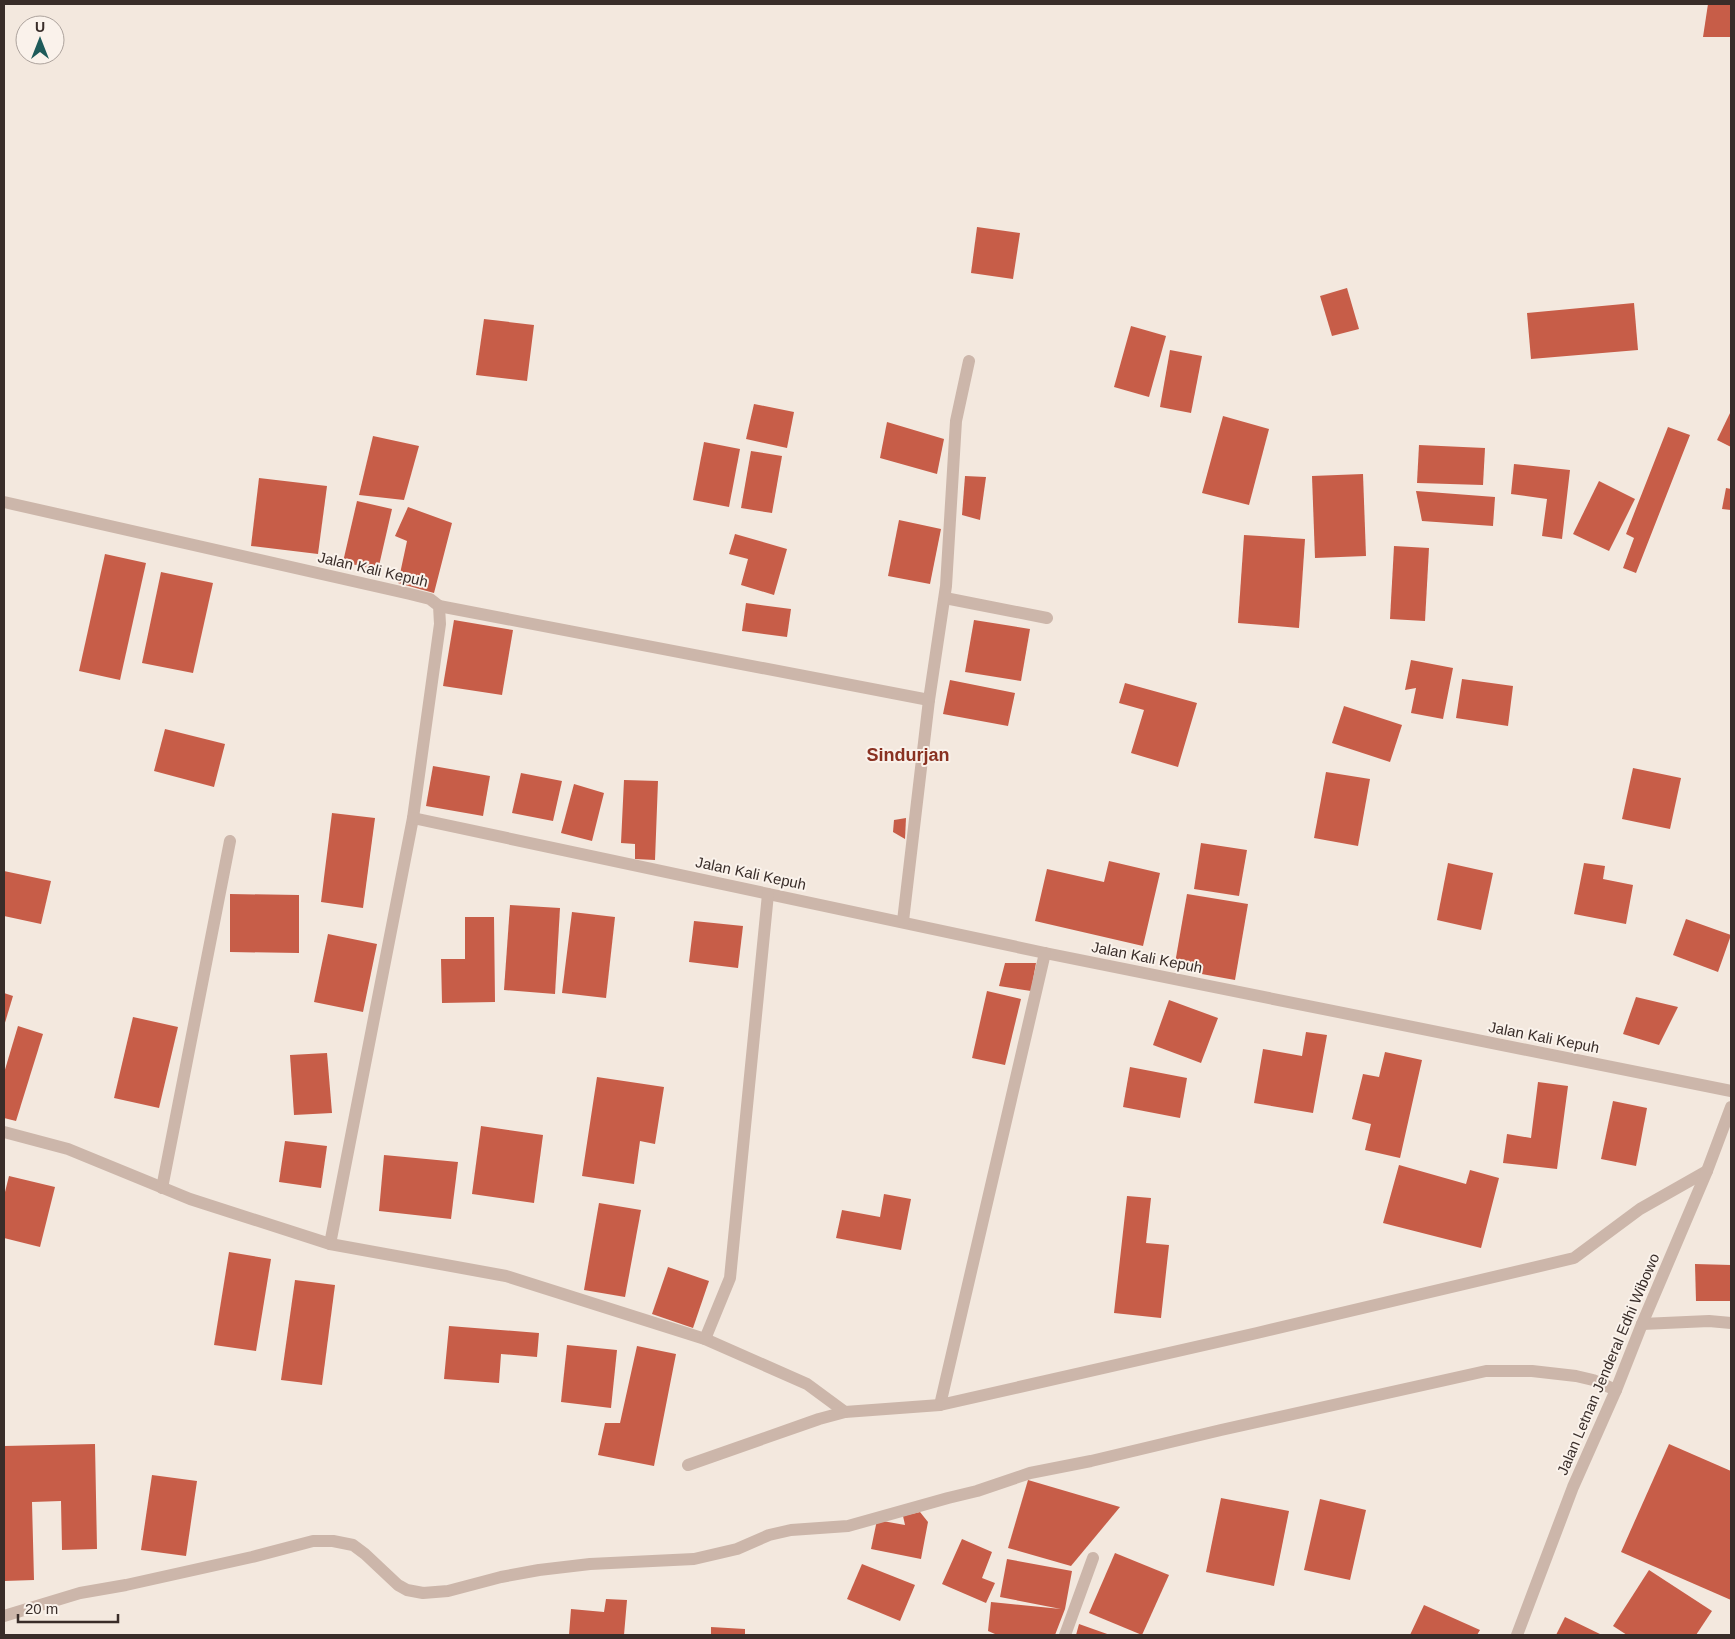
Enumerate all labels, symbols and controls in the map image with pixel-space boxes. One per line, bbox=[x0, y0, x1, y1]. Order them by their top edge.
north arrow bbox=[15, 15, 65, 65]
text: U bbox=[35, 19, 45, 35]
street label: Jalan Kali Kepuh bbox=[316, 548, 430, 590]
district label: Sindurjan bbox=[866, 745, 950, 765]
street label: Jalan Kali Kepuh bbox=[694, 853, 808, 893]
street label: Jalan Kali Kepuh bbox=[1090, 938, 1204, 976]
street label: Jalan Kali Kepuh bbox=[1487, 1018, 1601, 1056]
street label: Jalan Letnan Jenderal Edhi Wibowo bbox=[1553, 1251, 1663, 1477]
scale bar bbox=[18, 1592, 118, 1624]
text: 20 m bbox=[25, 1600, 58, 1617]

